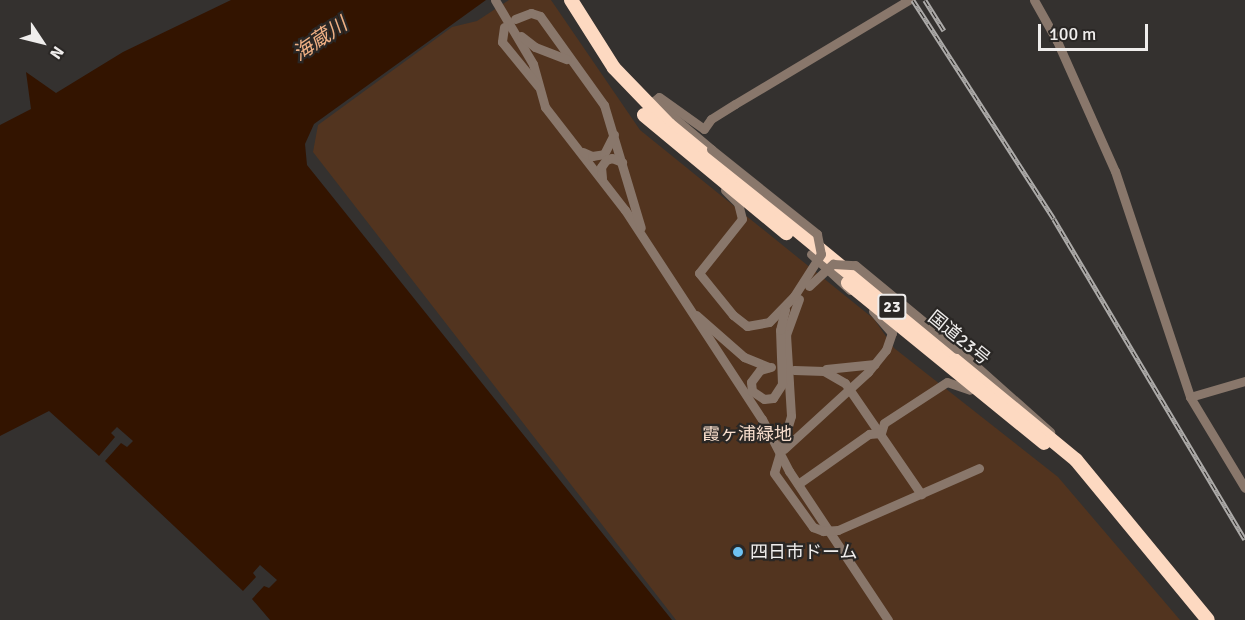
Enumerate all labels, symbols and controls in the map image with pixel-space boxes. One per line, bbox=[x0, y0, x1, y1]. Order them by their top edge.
north arrow bbox=[12, 12, 72, 72]
water label: 海蔵川 bbox=[288, 12, 352, 66]
scale bar bbox=[1041, 12, 1150, 50]
text: 100 m bbox=[1049, 23, 1096, 45]
text: N bbox=[45, 42, 68, 63]
road number: 23 bbox=[877, 294, 907, 320]
street label: 国道23号 bbox=[924, 306, 994, 370]
park label: 霞ヶ浦緑地 bbox=[702, 423, 792, 445]
place label: 四日市ドーム bbox=[750, 541, 858, 563]
marker: 四日市ドーム bbox=[731, 545, 745, 559]

